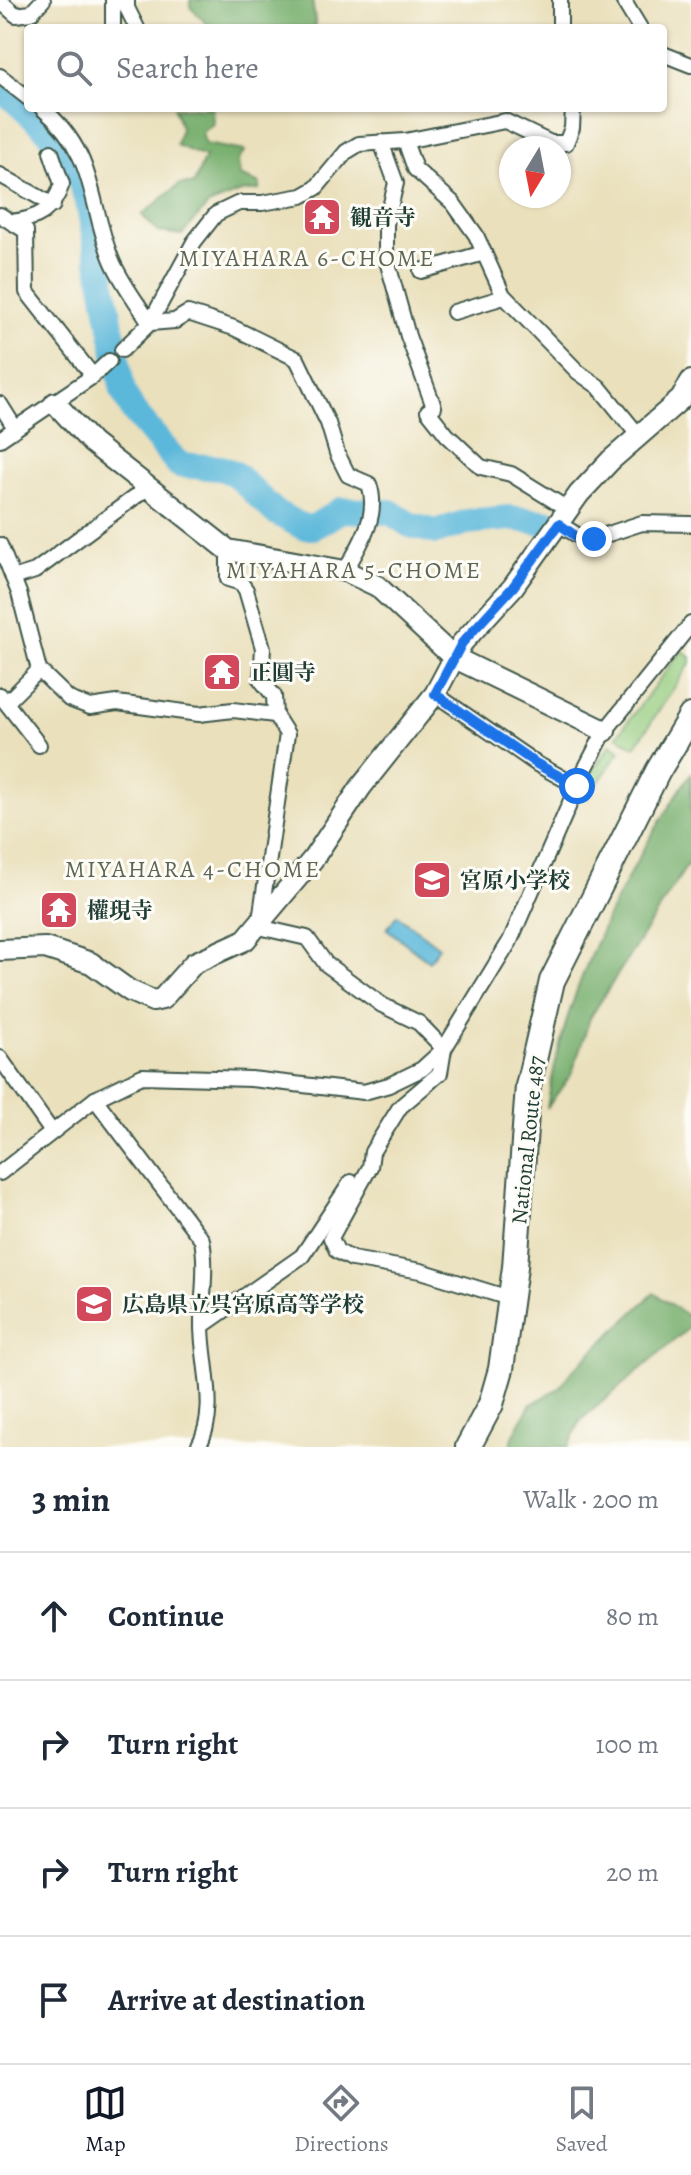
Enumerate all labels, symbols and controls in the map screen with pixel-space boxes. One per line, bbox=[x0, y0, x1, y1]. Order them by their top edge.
search box bbox=[24, 24, 667, 112]
icon: search bbox=[52, 46, 96, 90]
text: Search here bbox=[116, 48, 259, 88]
north arrow bbox=[499, 136, 571, 208]
temple icon: 観音寺 bbox=[301, 196, 343, 238]
place label: 観音寺 bbox=[350, 203, 416, 233]
district label: MIYAHARA 6-CHOME bbox=[179, 242, 435, 274]
route end bbox=[576, 521, 612, 557]
district label: MIYAHARA 5-CHOME bbox=[226, 554, 482, 586]
temple icon: 正圓寺 bbox=[201, 651, 243, 693]
place label: 正圓寺 bbox=[250, 658, 316, 688]
route start bbox=[559, 768, 595, 804]
district label: MIYAHARA 4-CHOME bbox=[65, 853, 321, 885]
school or university icon: 宮原小学校 bbox=[411, 859, 453, 901]
place label: 宮原小学校 bbox=[460, 866, 570, 896]
temple icon: 權現寺 bbox=[38, 889, 80, 931]
place label: 權現寺 bbox=[87, 896, 153, 926]
street label: National Route 487 bbox=[504, 1054, 552, 1226]
school or university icon: 広島県立呉宮原高等学校 bbox=[73, 1283, 115, 1325]
place label: 広島県立呉宮原高等学校 bbox=[122, 1290, 364, 1320]
text: 3 min bbox=[32, 1476, 110, 1523]
text: Walk · 200 m bbox=[523, 1482, 659, 1517]
icon: ahead bbox=[32, 1594, 76, 1638]
text: Continue bbox=[108, 1596, 224, 1636]
text: 80 m bbox=[606, 1599, 659, 1634]
icon: right bbox=[32, 1722, 76, 1766]
text: Turn right bbox=[108, 1724, 238, 1764]
text: 100 m bbox=[596, 1727, 659, 1762]
icon: right bbox=[32, 1850, 76, 1894]
text: Turn right bbox=[108, 1852, 238, 1892]
text: 20 m bbox=[606, 1855, 659, 1890]
icon: arrive bbox=[32, 1978, 76, 2022]
text: Arrive at destination bbox=[108, 1980, 365, 2020]
tab: Map bbox=[83, 2081, 127, 2159]
tab: Directions bbox=[294, 2081, 389, 2159]
tab: Saved bbox=[555, 2081, 608, 2159]

